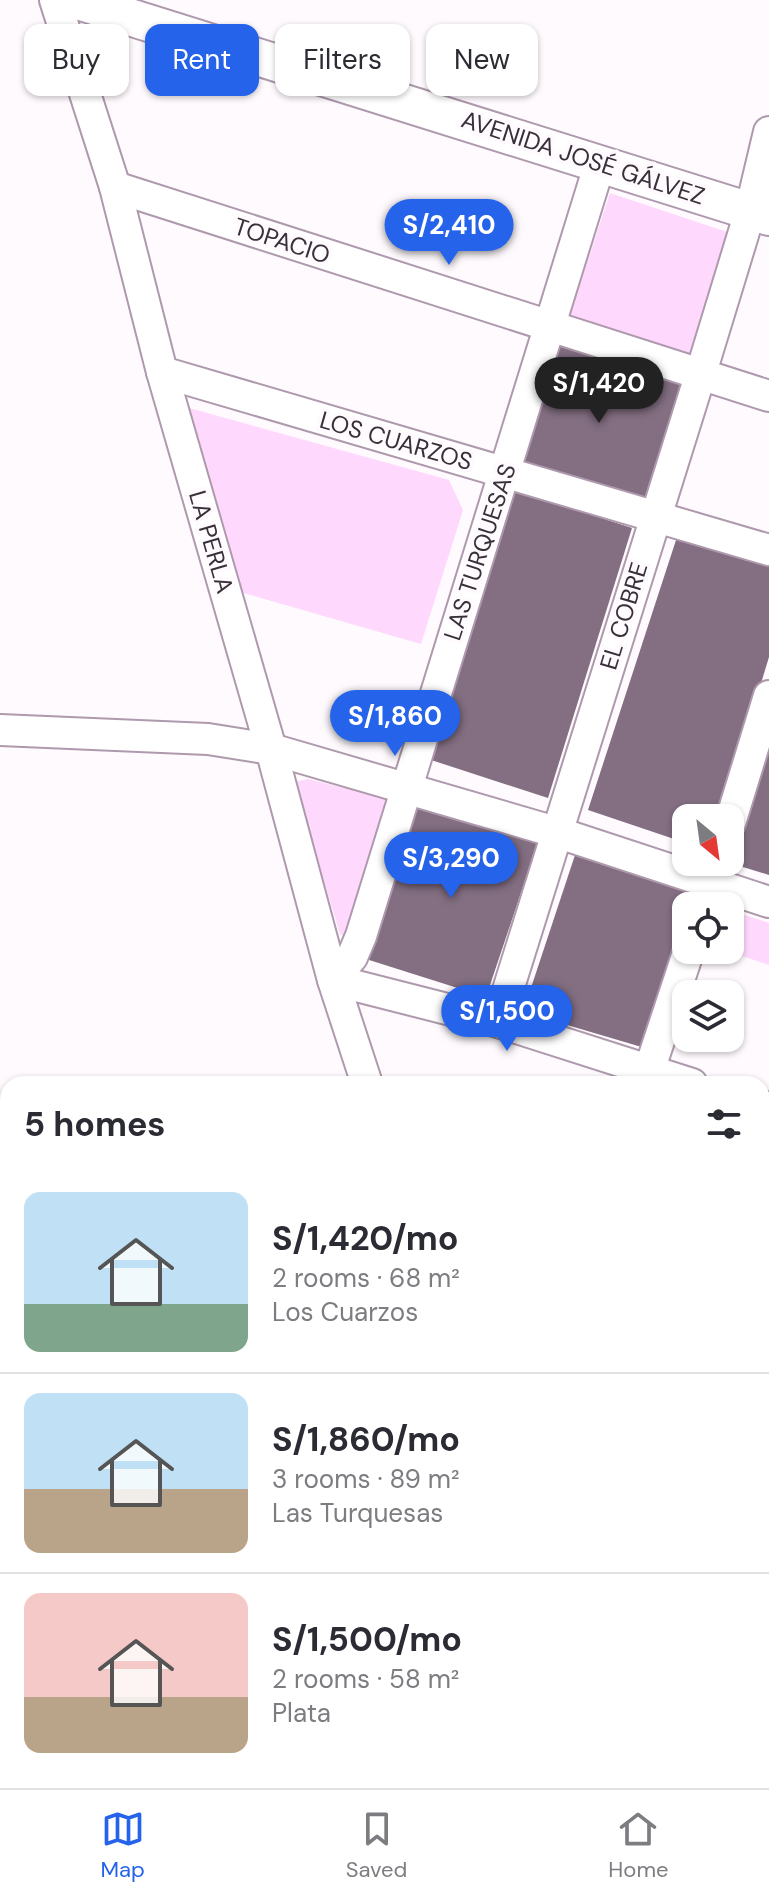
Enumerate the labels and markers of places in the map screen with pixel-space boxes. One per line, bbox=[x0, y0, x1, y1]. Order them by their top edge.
pin: S/2,410 bbox=[375, 199, 523, 267]
pin: S/1,420 bbox=[525, 357, 673, 425]
pin: S/1,860 bbox=[321, 690, 469, 758]
pin: S/3,290 bbox=[377, 832, 525, 900]
pin: S/1,500 bbox=[433, 985, 581, 1053]

